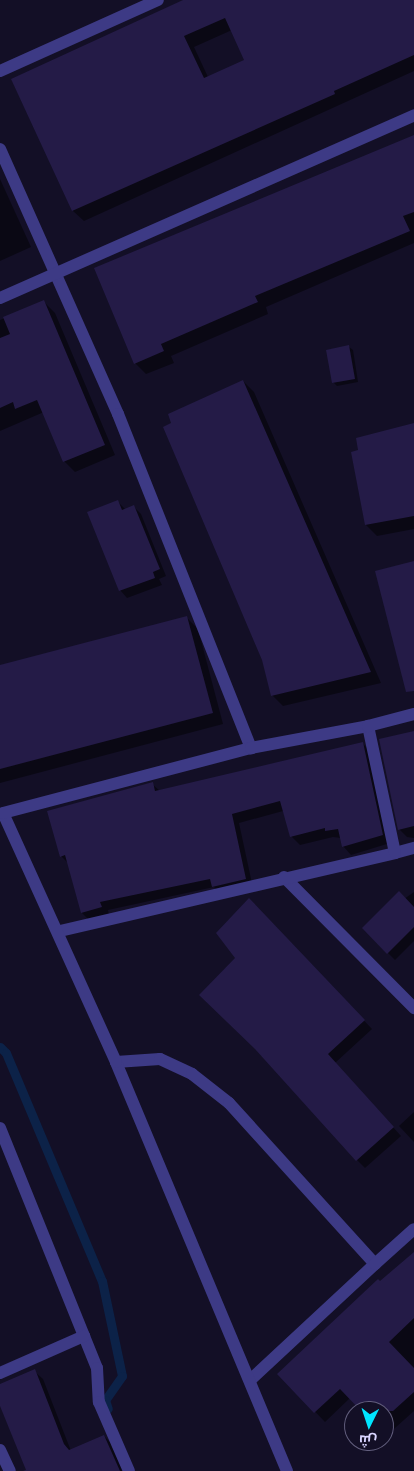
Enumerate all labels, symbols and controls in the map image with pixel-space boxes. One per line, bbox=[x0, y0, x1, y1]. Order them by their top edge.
north arrow bbox=[344, 1401, 394, 1451]
text: ش bbox=[358, 1429, 378, 1451]

